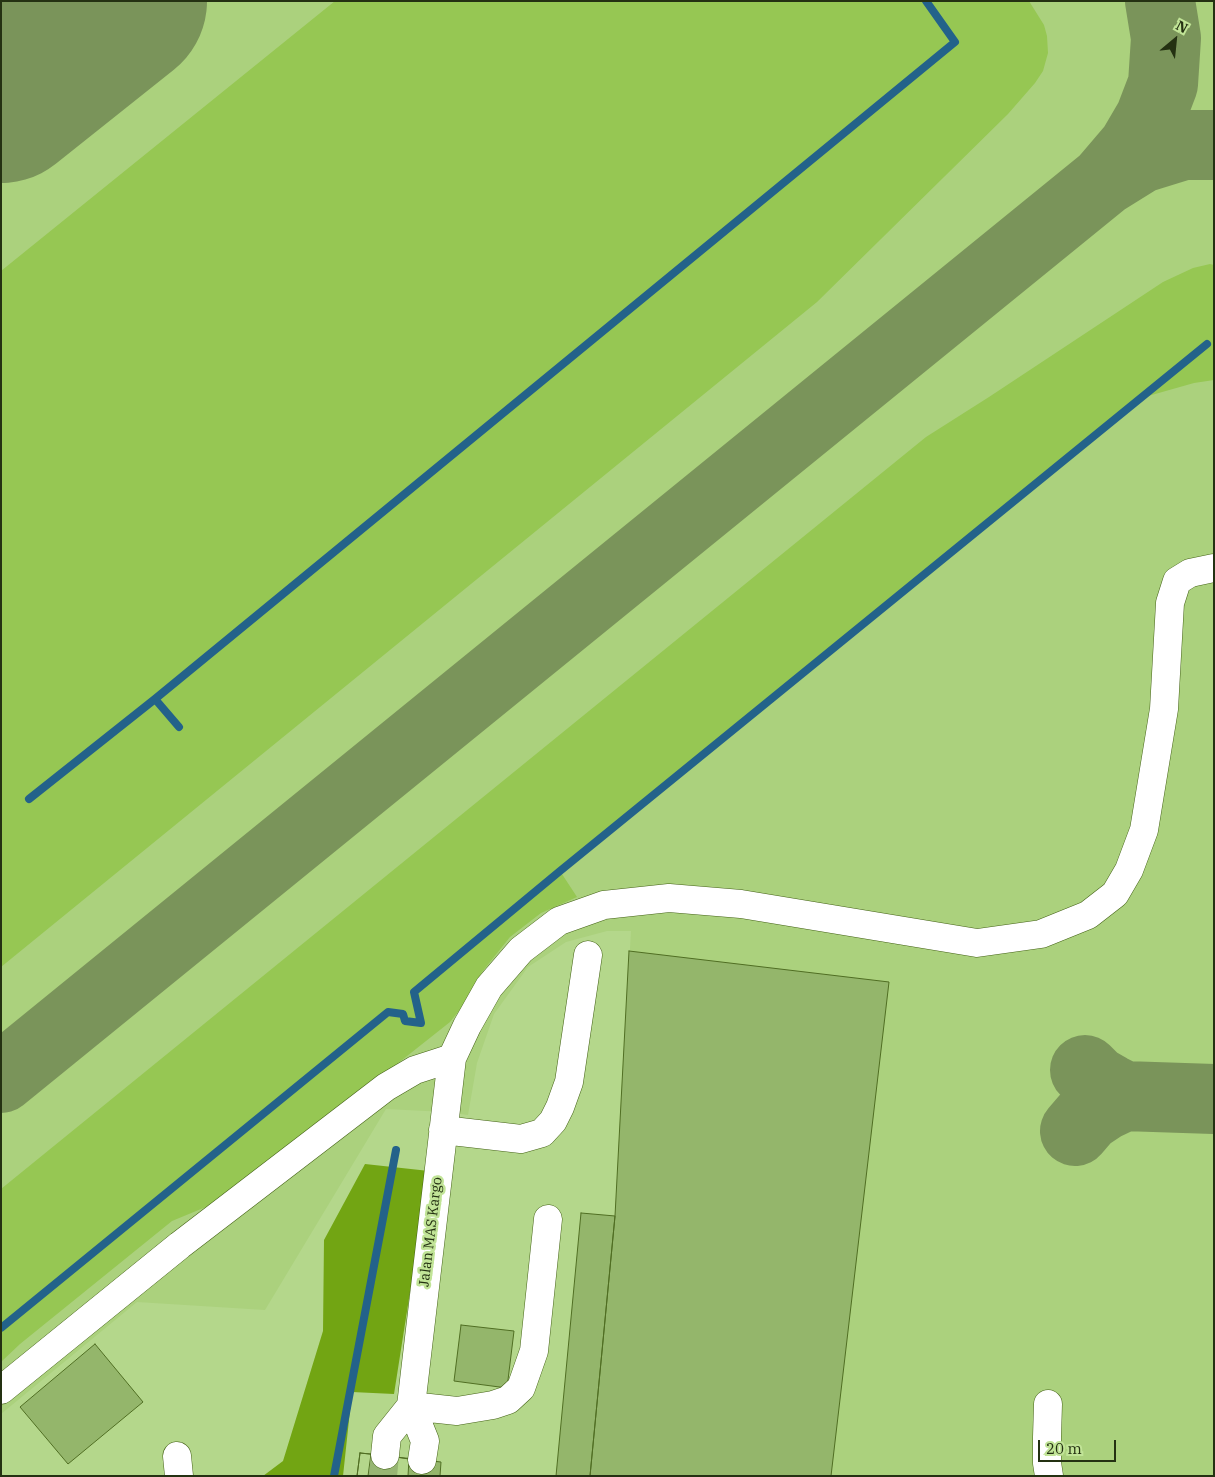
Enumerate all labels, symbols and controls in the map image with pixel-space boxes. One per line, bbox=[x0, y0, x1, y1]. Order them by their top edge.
north arrow bbox=[1150, 15, 1200, 65]
text: N bbox=[1173, 16, 1191, 37]
street label: Jalan MAS Kargo bbox=[416, 1176, 446, 1288]
scale bar bbox=[1040, 1430, 1118, 1462]
text: 20 m bbox=[1046, 1439, 1082, 1458]

